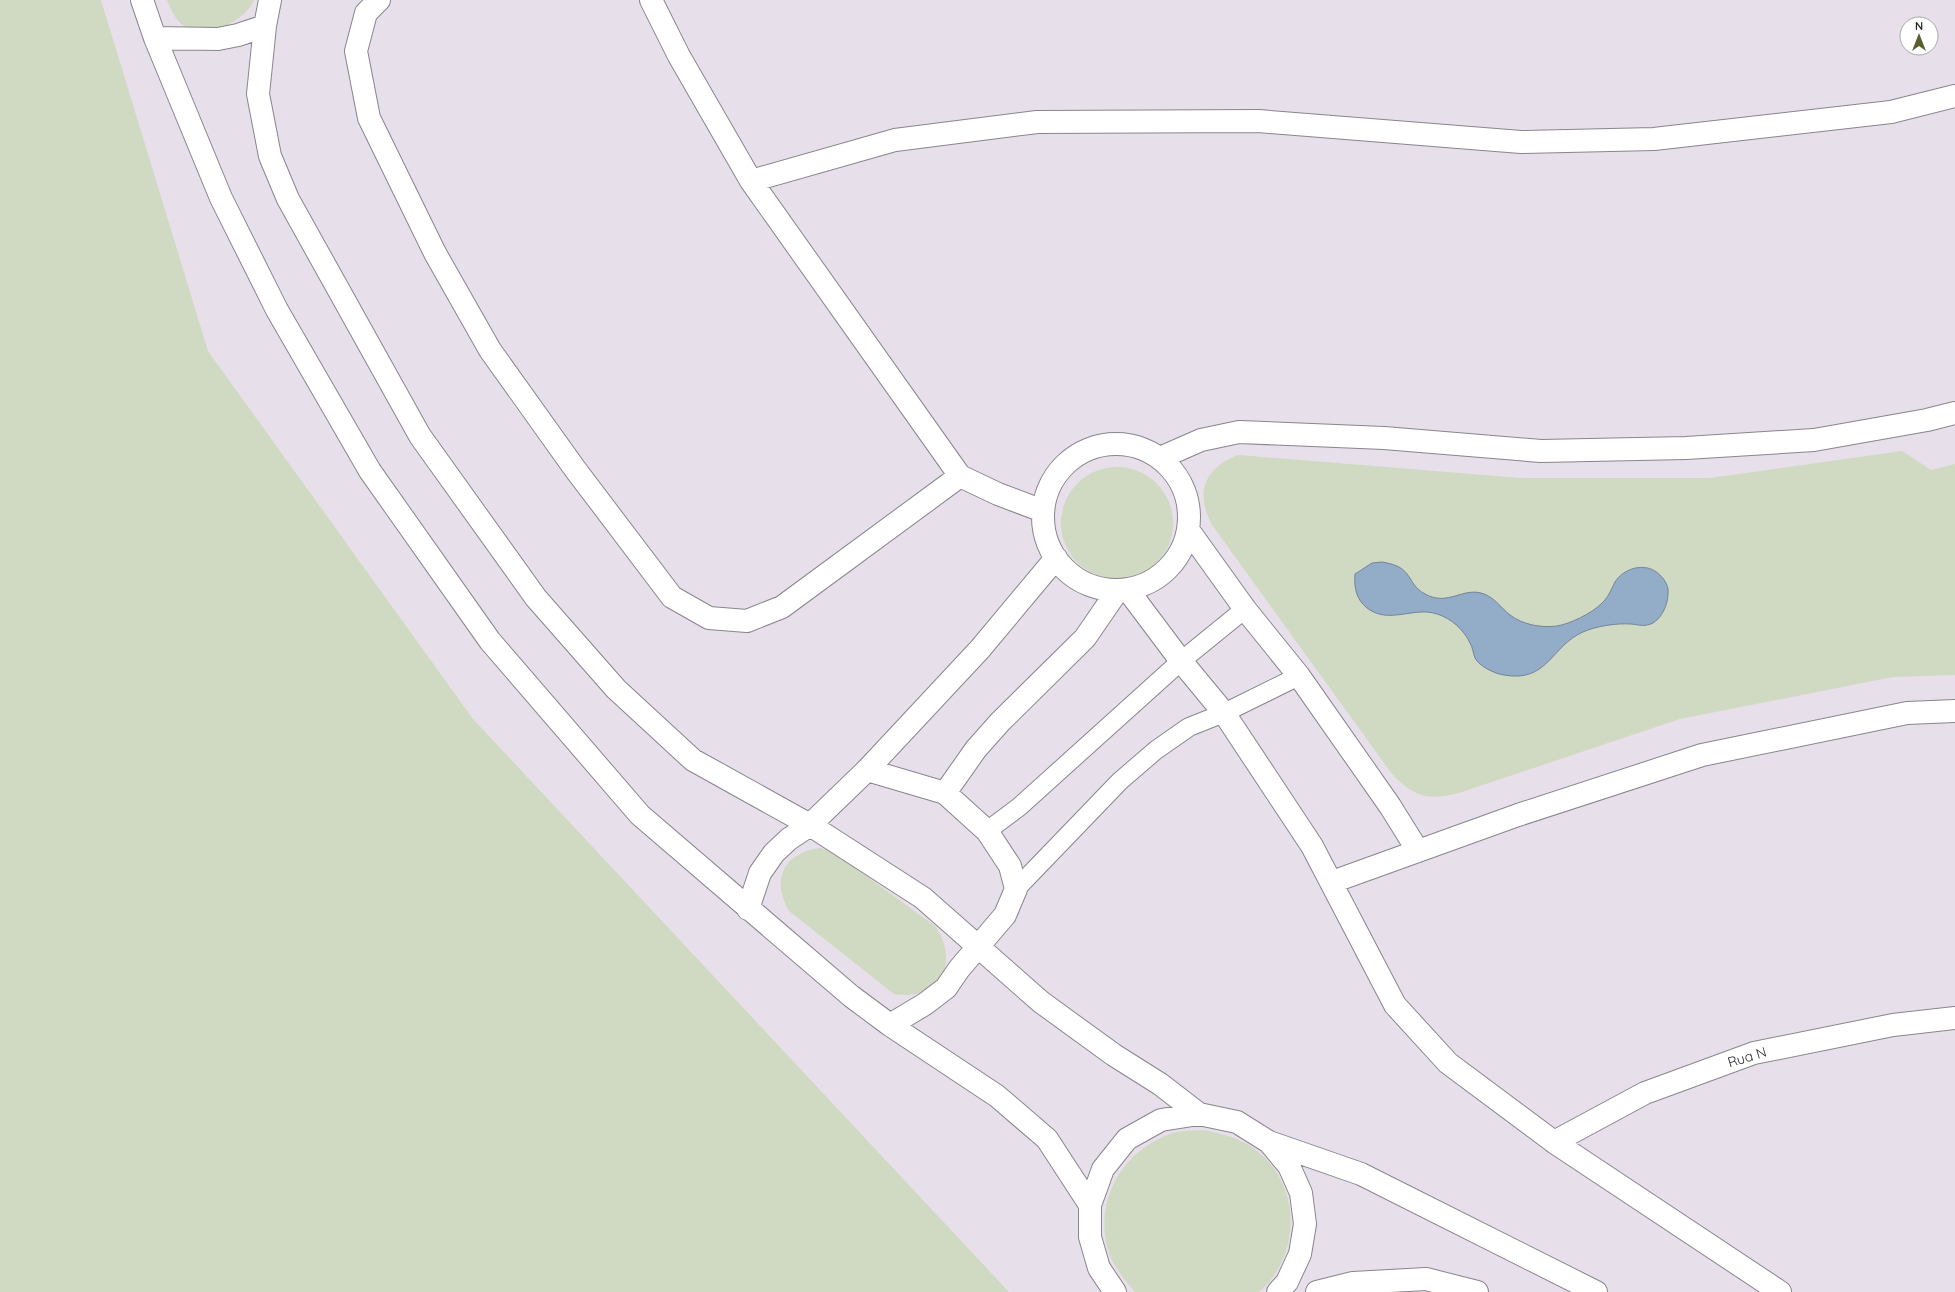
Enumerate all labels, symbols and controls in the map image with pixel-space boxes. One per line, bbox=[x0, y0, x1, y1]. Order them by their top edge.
north arrow bbox=[1899, 16, 1939, 56]
text: N bbox=[1915, 19, 1923, 33]
street label: Rua N bbox=[1725, 1043, 1769, 1071]

